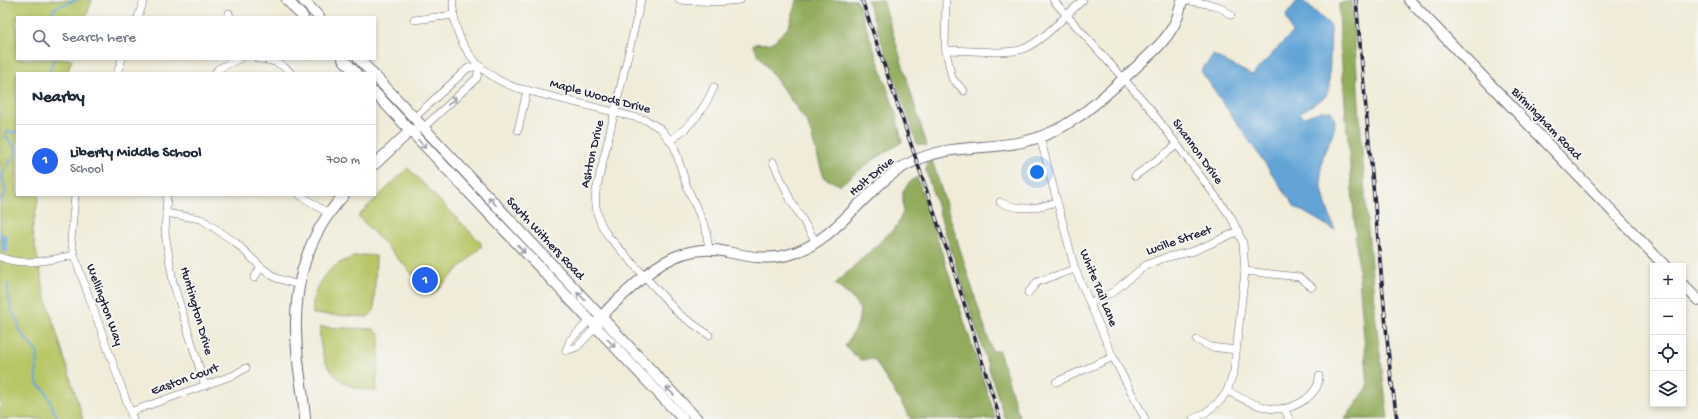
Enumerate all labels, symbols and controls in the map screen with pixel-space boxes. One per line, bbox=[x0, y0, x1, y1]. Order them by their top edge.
search box bbox=[16, 16, 376, 60]
icon: search bbox=[30, 27, 52, 49]
text: Search here bbox=[62, 29, 136, 47]
street label: Maple Woods Drive bbox=[548, 76, 652, 118]
street label: Birmingham Road bbox=[1507, 84, 1585, 164]
text: Nearby bbox=[32, 88, 85, 108]
one-way arrow bbox=[447, 96, 457, 106]
street label: Shannon Drive bbox=[1168, 116, 1226, 188]
street label: Ashton Drive bbox=[578, 118, 608, 189]
one-way arrow bbox=[418, 139, 427, 149]
text: Liberty Middle School bbox=[70, 144, 202, 162]
text: 1 bbox=[42, 153, 48, 168]
text: 700 m bbox=[326, 153, 360, 168]
street label: Holt Drive bbox=[847, 154, 898, 200]
text: School bbox=[70, 162, 104, 177]
your location bbox=[1027, 162, 1047, 182]
street label: South Withers Road bbox=[503, 194, 588, 285]
one-way arrow bbox=[487, 196, 497, 206]
street label: Lucille Street bbox=[1144, 222, 1215, 259]
one-way arrow bbox=[517, 243, 526, 254]
street label: White Tail Lane bbox=[1076, 247, 1120, 329]
street label: Wellington Way bbox=[82, 262, 126, 348]
map controls bbox=[1650, 263, 1686, 407]
button: + bbox=[1650, 263, 1686, 299]
street label: Huntington Drive bbox=[176, 265, 216, 357]
pin: 1 bbox=[412, 265, 438, 295]
one-way arrow bbox=[576, 291, 586, 301]
button: − bbox=[1650, 299, 1686, 335]
button: locate bbox=[1650, 335, 1686, 371]
one-way arrow bbox=[606, 338, 616, 348]
street label: Easton Court bbox=[149, 360, 223, 399]
button: layers bbox=[1650, 371, 1686, 407]
one-way arrow bbox=[665, 386, 675, 396]

